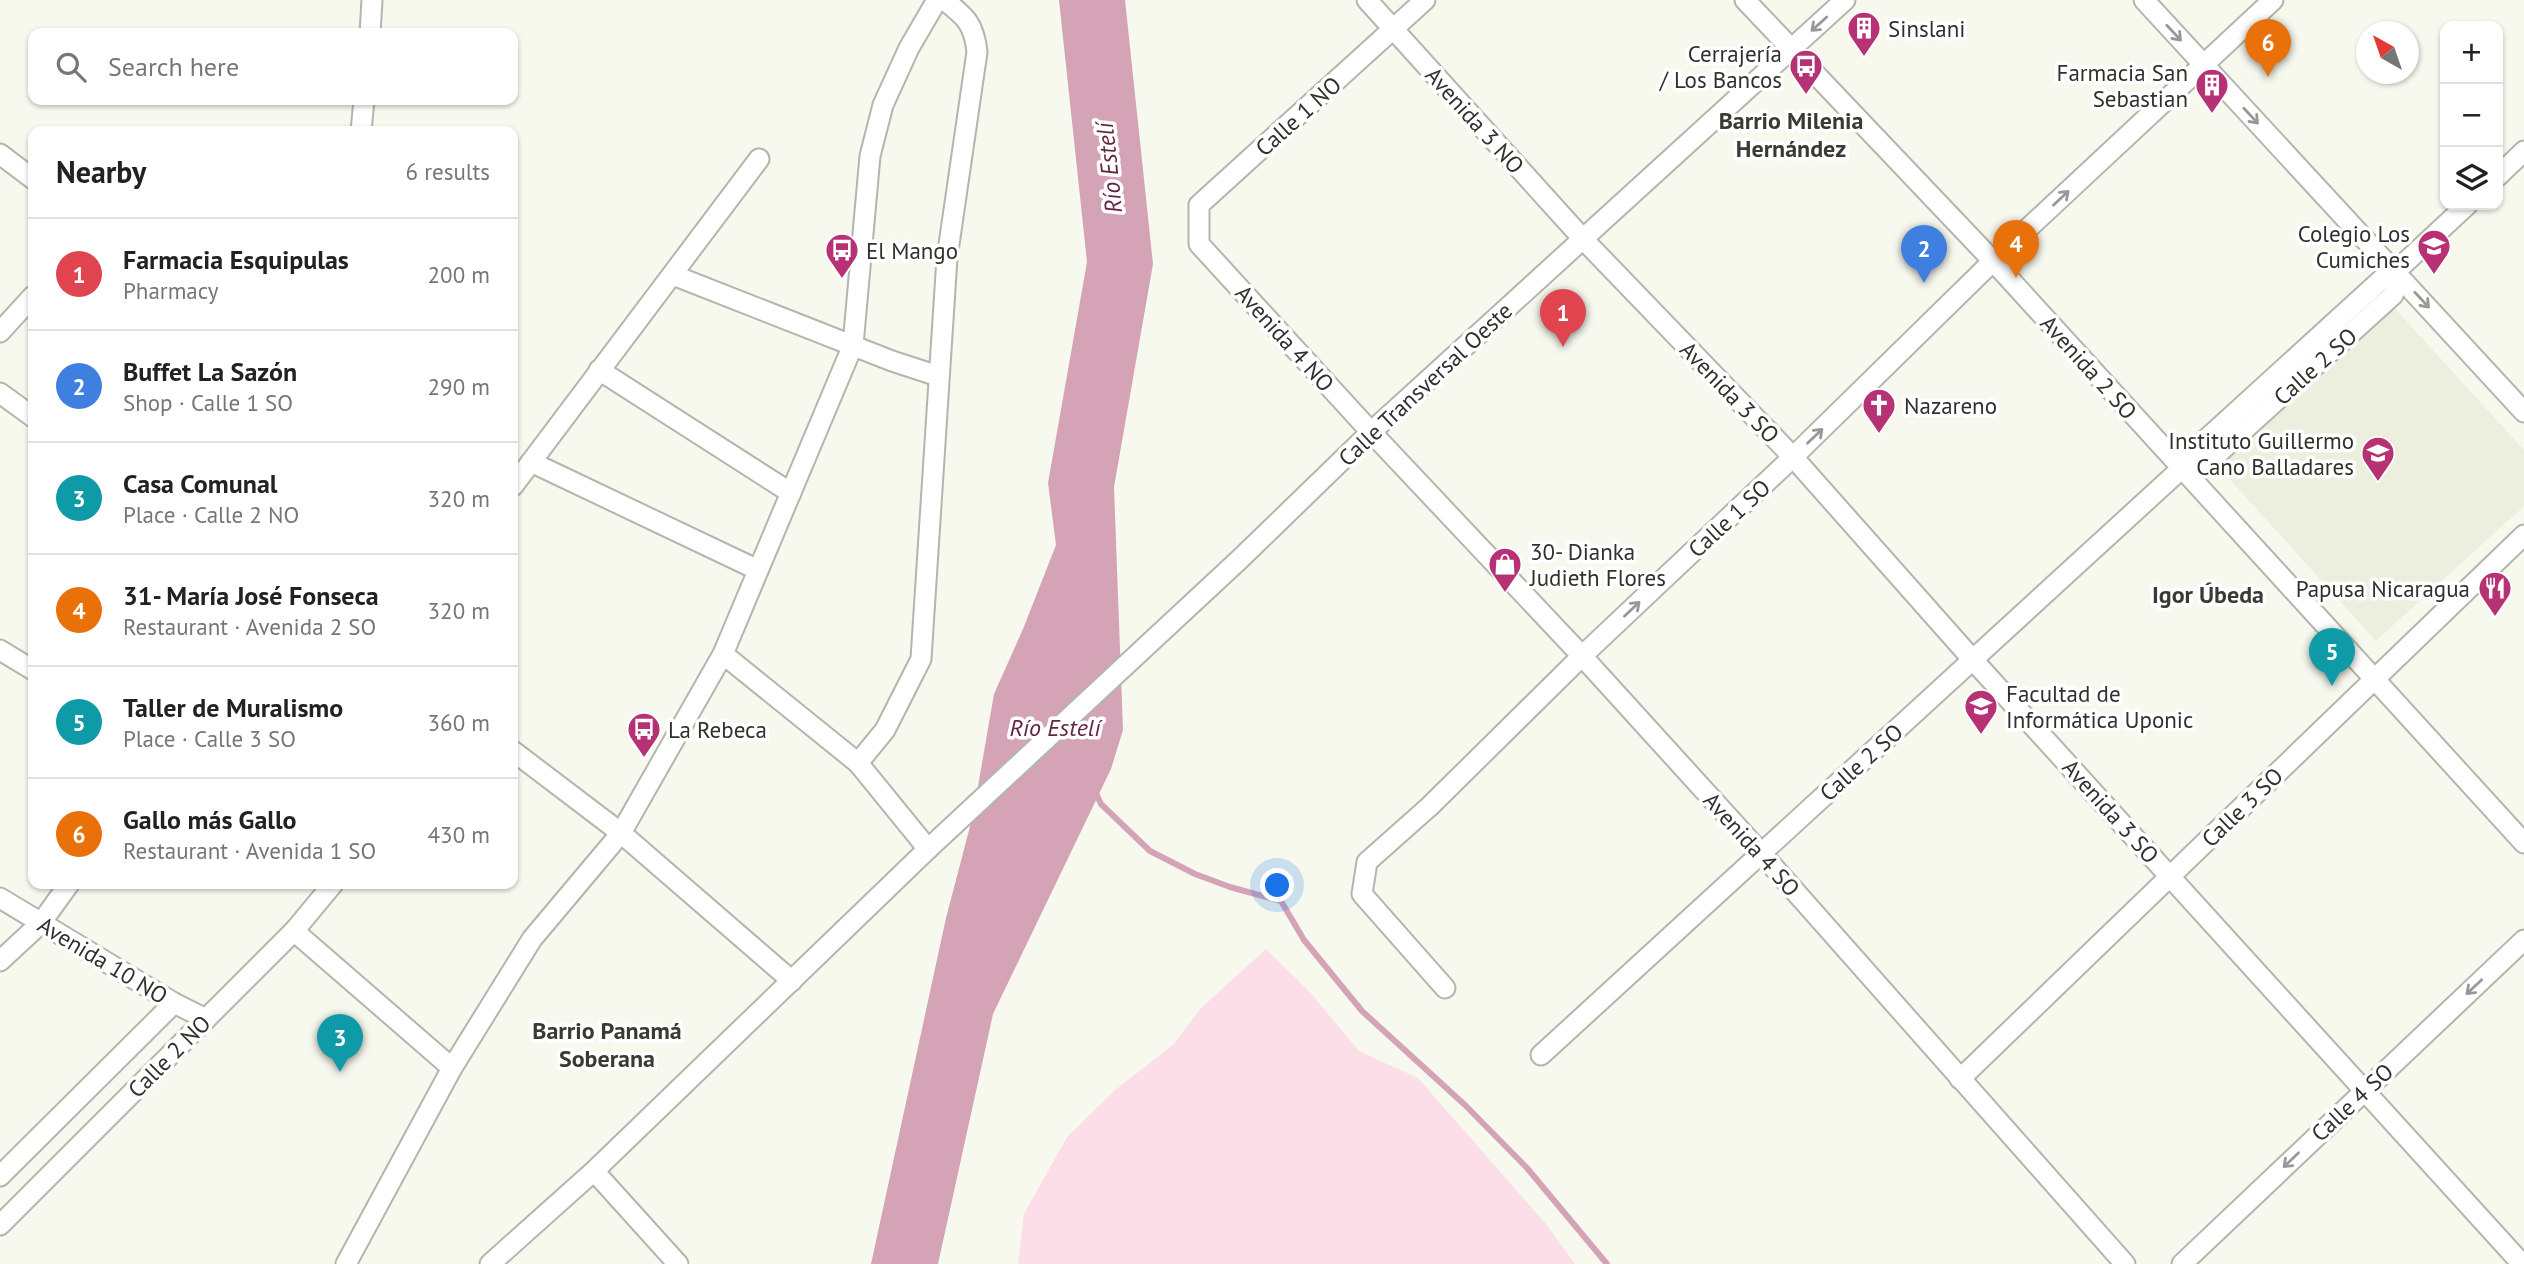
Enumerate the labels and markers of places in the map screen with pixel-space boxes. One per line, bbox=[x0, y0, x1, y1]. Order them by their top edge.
building icon: Sinslani bbox=[1845, 9, 1883, 58]
place label: Sinslani bbox=[1888, 14, 1966, 43]
pin: 6 bbox=[2245, 19, 2291, 77]
place label: Cerrajería / Los Bancos bbox=[1659, 39, 1782, 94]
bus stop icon: Cerrajería / Los Bancos bbox=[1787, 47, 1825, 96]
place label: Farmacia San Sebastian bbox=[2057, 58, 2188, 113]
building icon: Farmacia San Sebastian bbox=[2193, 66, 2231, 115]
place label: Colegio Los Cumiches bbox=[2298, 219, 2410, 274]
pin: 4 bbox=[1993, 220, 2039, 278]
pin: 2 bbox=[1901, 225, 1947, 283]
school or university icon: Colegio Los Cumiches bbox=[2415, 227, 2453, 276]
bus stop icon: El Mango bbox=[823, 231, 861, 280]
place label: El Mango bbox=[866, 236, 958, 265]
pin: 1 bbox=[1540, 289, 1586, 347]
church icon: Nazareno bbox=[1860, 386, 1898, 435]
place label: Nazareno bbox=[1904, 391, 1997, 420]
place label: Instituto Guillermo Cano Balladares bbox=[2168, 426, 2354, 481]
school or university icon: Instituto Guillermo Cano Balladares bbox=[2359, 434, 2397, 483]
place label: 30- Dianka Judieth Flores bbox=[1529, 537, 1666, 592]
shop icon: 30- Dianka Judieth Flores bbox=[1486, 545, 1524, 594]
restaurant icon: Papusa Nicaragua bbox=[2476, 569, 2514, 618]
place label: Papusa Nicaragua bbox=[2296, 574, 2470, 603]
pin: 5 bbox=[2309, 628, 2355, 686]
place label: Facultad de Informática Uponic bbox=[2006, 679, 2193, 734]
school or university icon: Facultad de Informática Uponic bbox=[1962, 687, 2000, 736]
bus stop icon: La Rebeca bbox=[625, 710, 663, 759]
place label: La Rebeca bbox=[668, 715, 767, 744]
pin: 3 bbox=[317, 1014, 363, 1072]

